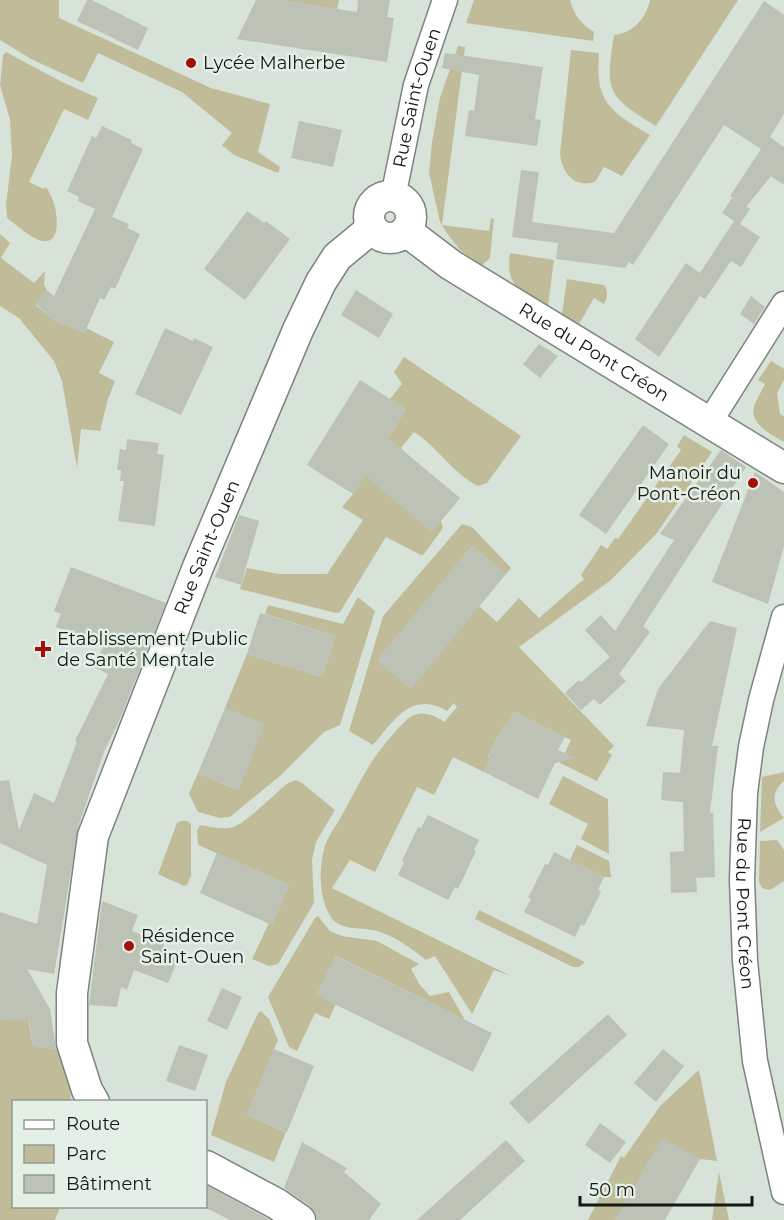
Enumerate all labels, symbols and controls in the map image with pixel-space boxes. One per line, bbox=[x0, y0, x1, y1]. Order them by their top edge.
street label: Rue Saint-Ouen bbox=[388, 25, 446, 170]
place label: Lycée Malherbe bbox=[203, 52, 345, 74]
marker: Lycée Malherbe bbox=[184, 56, 198, 70]
street label: Rue du Pont Créon bbox=[515, 298, 673, 406]
place label: Manoir du Pont-Créon bbox=[637, 462, 741, 505]
marker: Manoir du Pont-Créon bbox=[746, 476, 760, 490]
street label: Rue Saint-Ouen bbox=[169, 477, 244, 618]
place label: Etablissement Public de Santé Mentale bbox=[57, 628, 248, 671]
marker: Etablissement Public de Santé Mentale bbox=[34, 640, 52, 658]
street label: Rue du Pont Créon bbox=[731, 817, 759, 990]
place label: Résidence Saint-Ouen bbox=[141, 925, 244, 968]
marker: Résidence Saint-Ouen bbox=[122, 939, 136, 953]
legend bbox=[12, 1100, 207, 1208]
text: Route bbox=[66, 1113, 120, 1135]
text: Parc bbox=[66, 1143, 106, 1165]
scale bar bbox=[580, 1169, 752, 1207]
text: Bâtiment bbox=[66, 1173, 152, 1195]
text: 50 m bbox=[589, 1179, 635, 1201]

